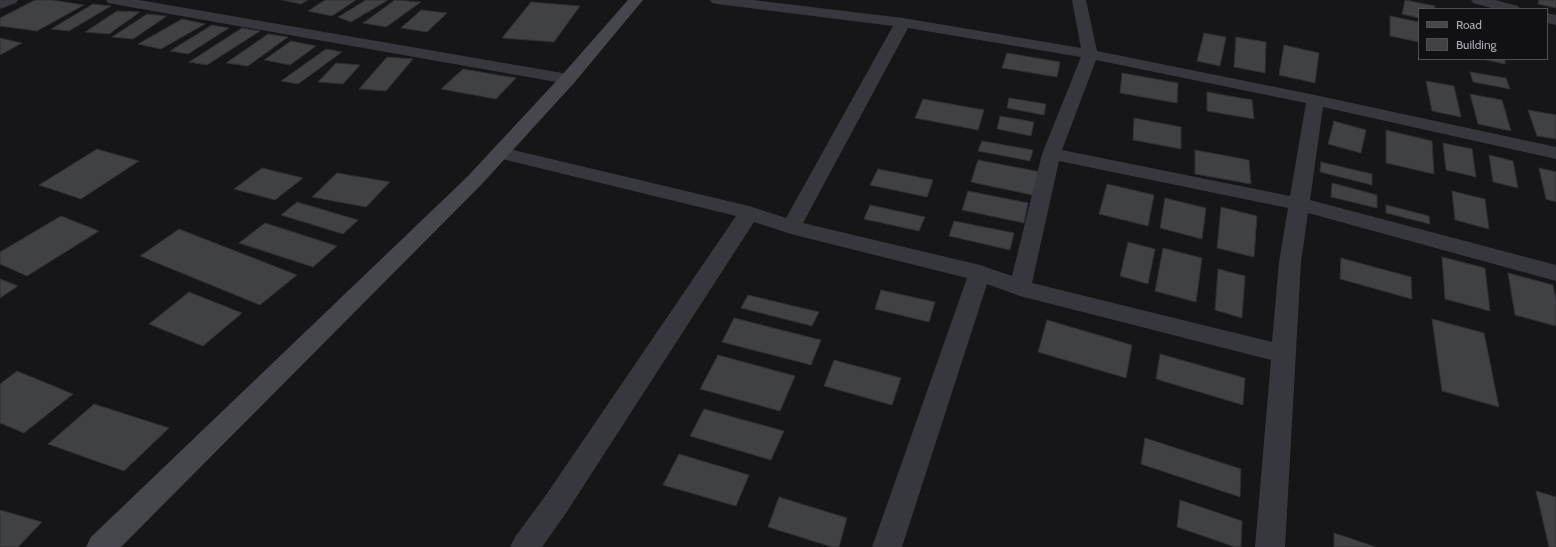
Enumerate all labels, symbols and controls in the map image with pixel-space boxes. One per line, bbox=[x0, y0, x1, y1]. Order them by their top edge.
legend bbox=[1418, 8, 1548, 60]
text: Road bbox=[1456, 17, 1482, 32]
text: Building bbox=[1456, 37, 1497, 52]

